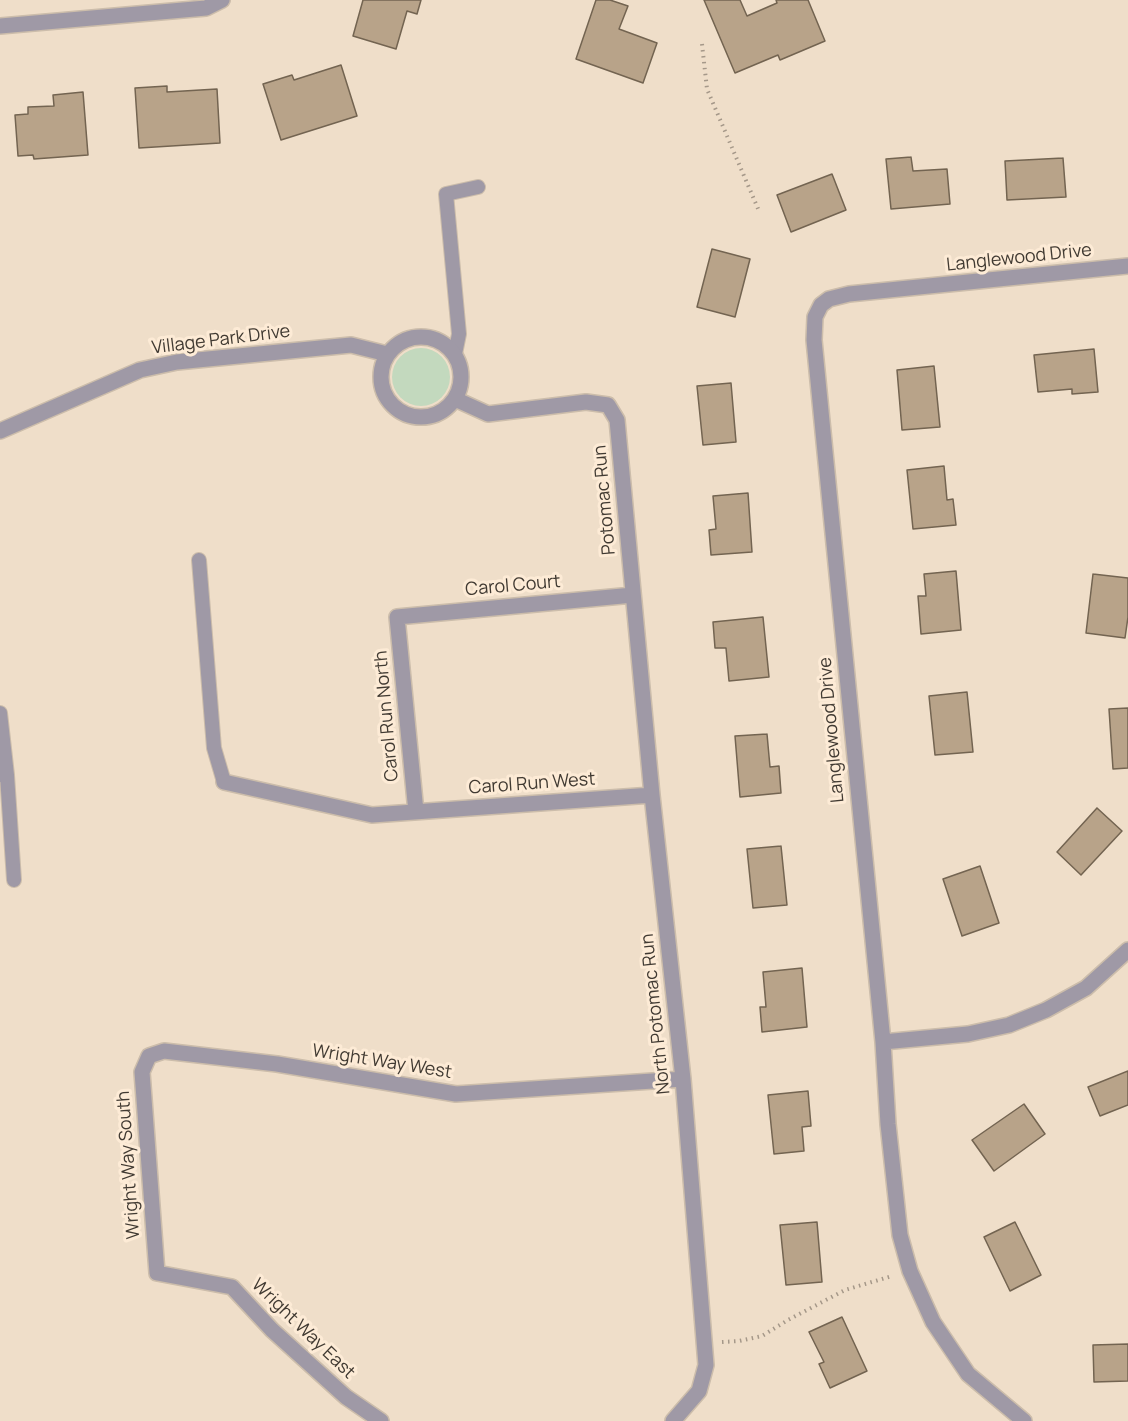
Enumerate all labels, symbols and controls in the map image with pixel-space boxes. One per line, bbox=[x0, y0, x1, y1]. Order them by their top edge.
street label: Langlewood Drive bbox=[945, 240, 1093, 276]
street label: Village Park Drive bbox=[150, 321, 292, 359]
street label: Potomac Run bbox=[589, 444, 621, 556]
street label: Carol Court bbox=[464, 571, 562, 601]
street label: Carol Run North bbox=[371, 650, 403, 782]
street label: Langlewood Drive bbox=[815, 656, 849, 804]
street label: Carol Run West bbox=[468, 769, 596, 799]
street label: North Potomac Run bbox=[637, 933, 675, 1095]
street label: Wright Way West bbox=[311, 1040, 453, 1084]
street label: Wright Way South bbox=[113, 1090, 145, 1240]
street label: Wright Way East bbox=[247, 1274, 359, 1384]

